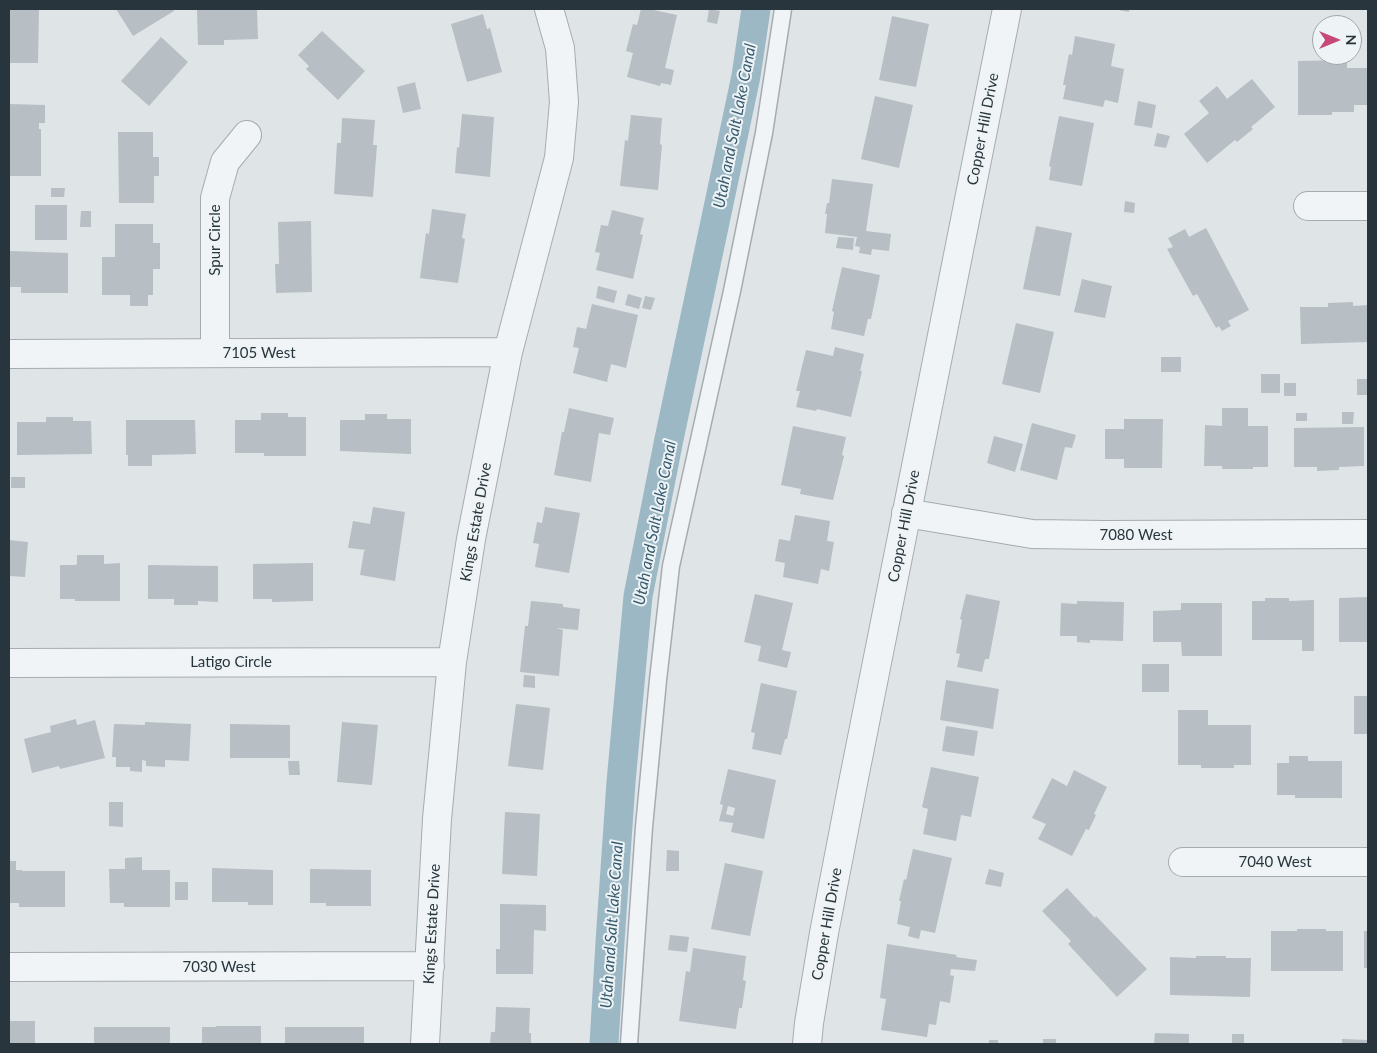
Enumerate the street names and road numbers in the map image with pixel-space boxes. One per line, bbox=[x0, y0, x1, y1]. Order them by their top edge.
street label: Copper Hill Drive bbox=[963, 71, 1003, 187]
street label: Spur Circle bbox=[206, 204, 224, 276]
street label: 7105 West bbox=[222, 344, 296, 362]
street label: Kings Estate Drive bbox=[457, 461, 495, 583]
street label: Copper Hill Drive bbox=[884, 468, 924, 584]
street label: 7080 West bbox=[1099, 526, 1173, 544]
street label: Latigo Circle bbox=[190, 653, 272, 671]
street label: 7040 West bbox=[1238, 853, 1312, 871]
street label: Kings Estate Drive bbox=[420, 863, 444, 985]
street label: Copper Hill Drive bbox=[808, 866, 846, 982]
street label: 7030 West bbox=[182, 958, 256, 976]

